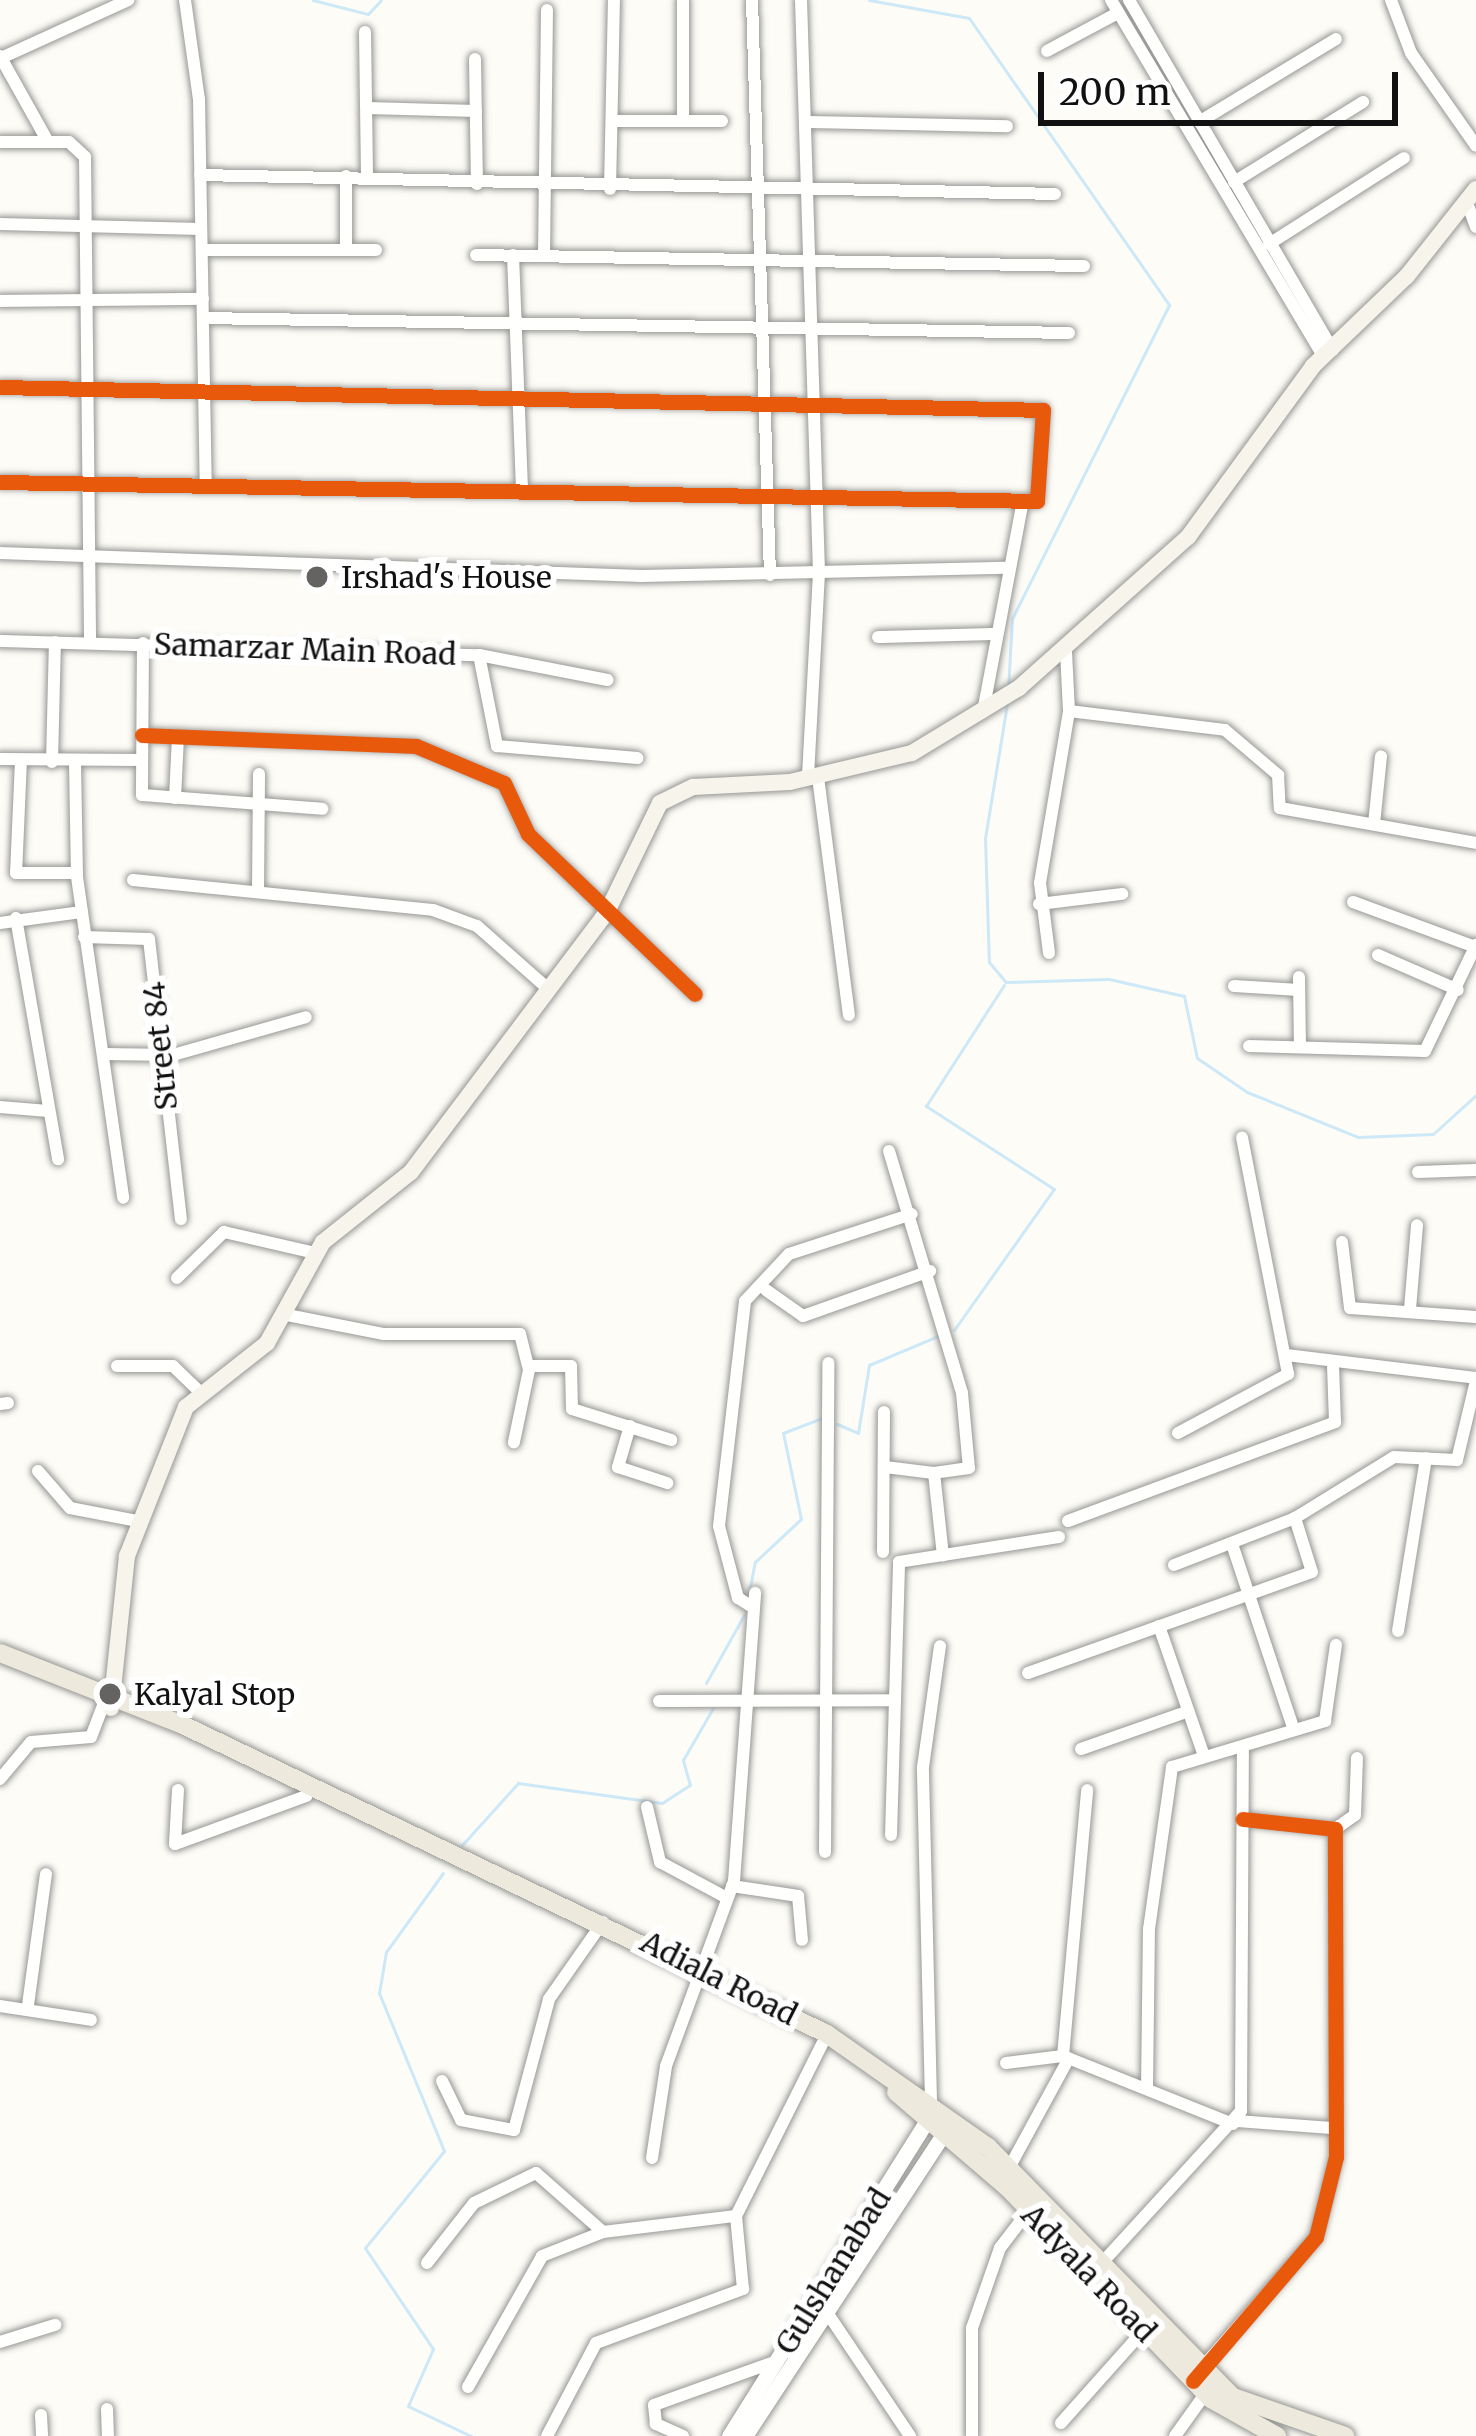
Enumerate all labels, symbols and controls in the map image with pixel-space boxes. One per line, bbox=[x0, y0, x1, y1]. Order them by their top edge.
scale bar bbox=[1044, 48, 1404, 122]
text: 200 m bbox=[1059, 70, 1171, 115]
place label: Irshad's House bbox=[341, 559, 552, 595]
marker: Irshad's House bbox=[304, 564, 330, 590]
street label: Samarzar Main Road bbox=[153, 626, 457, 672]
street label: Street 84 bbox=[135, 980, 185, 1112]
place label: Kalyal Stop bbox=[134, 1676, 295, 1712]
marker: Kalyal Stop bbox=[97, 1681, 123, 1707]
street label: Adiala Road bbox=[635, 1923, 803, 2033]
street label: Gulshanabad bbox=[768, 2182, 898, 2360]
street label: Adyala Road bbox=[1014, 2197, 1164, 2349]

